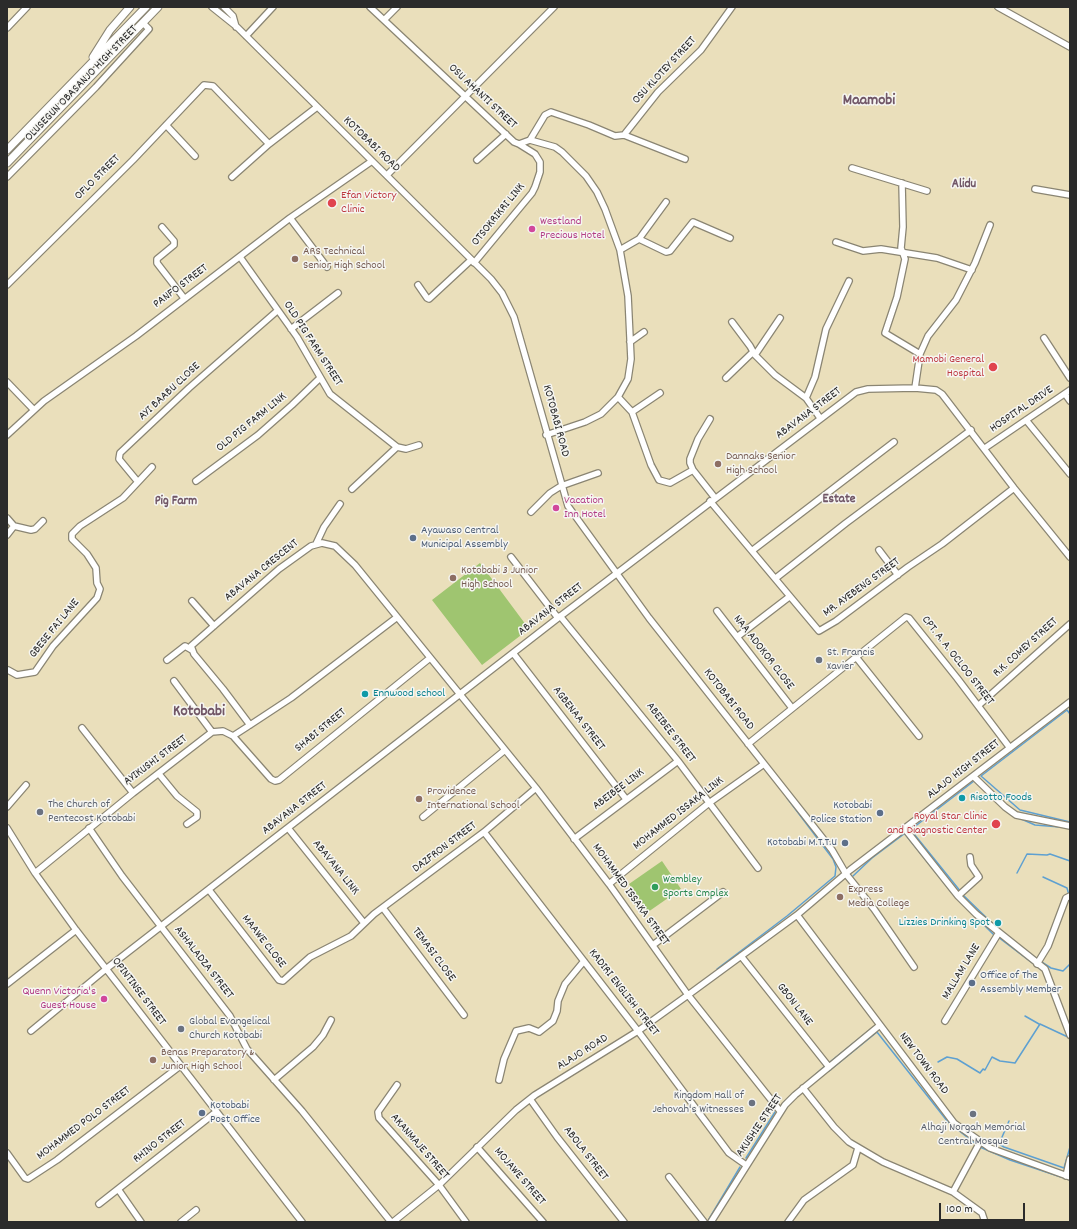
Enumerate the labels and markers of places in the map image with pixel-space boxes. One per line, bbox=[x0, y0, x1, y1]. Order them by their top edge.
place label: Efan Victory Clinic bbox=[341, 189, 396, 217]
marker: Efan Victory Clinic bbox=[326, 197, 338, 209]
place label: Westland Precious Hotel bbox=[540, 215, 605, 243]
marker: Westland Precious Hotel bbox=[527, 224, 537, 234]
place label: ARS Technical Senior High School bbox=[303, 245, 385, 273]
marker: ARS Technical Senior High School bbox=[290, 254, 300, 264]
place label: Mamobi General Hospital bbox=[913, 353, 984, 381]
marker: Mamobi General Hospital bbox=[987, 361, 999, 373]
place label: Dannaks Senior High School bbox=[726, 450, 795, 478]
marker: Dannaks Senior High School bbox=[713, 459, 723, 469]
place label: Vacation Inn Hotel bbox=[564, 494, 606, 522]
marker: Vacation Inn Hotel bbox=[551, 503, 561, 513]
place label: Ayawaso Central Municipal Assembly bbox=[421, 524, 508, 552]
marker: Ayawaso Central Municipal Assembly bbox=[408, 533, 418, 543]
place label: Kotobabi 3 Junior High School bbox=[461, 564, 538, 592]
marker: Kotobabi 3 Junior High School bbox=[448, 573, 458, 583]
place label: St. Francis Xavier bbox=[827, 646, 875, 674]
marker: St. Francis Xavier bbox=[814, 655, 824, 665]
place label: Ennwood school bbox=[373, 687, 445, 701]
marker: Ennwood school bbox=[360, 689, 370, 699]
place label: Providence International School bbox=[427, 785, 519, 813]
place label: Risotto Foods bbox=[970, 791, 1032, 805]
marker: Risotto Foods bbox=[957, 793, 967, 803]
marker: Providence International School bbox=[414, 794, 424, 804]
place label: The Church of Pentecost Kotobabi bbox=[48, 798, 135, 826]
place label: Kotobabi Police Station bbox=[810, 799, 872, 827]
marker: The Church of Pentecost Kotobabi bbox=[35, 807, 45, 817]
marker: Kotobabi Police Station bbox=[875, 808, 885, 818]
place label: Royal Star Clinic and Diagnostic Center bbox=[887, 810, 987, 838]
marker: Royal Star Clinic and Diagnostic Center bbox=[990, 818, 1002, 830]
place label: Kotobabi M.T.T.U bbox=[767, 836, 837, 850]
marker: Kotobabi M.T.T.U bbox=[840, 838, 850, 848]
place label: Wembley Sports Cmplex bbox=[663, 873, 728, 901]
marker: Wembley Sports Cmplex bbox=[650, 882, 660, 892]
place label: Express Media College bbox=[848, 883, 909, 911]
marker: Express Media College bbox=[835, 892, 845, 902]
place label: Lizzies Drinking Spot bbox=[899, 916, 990, 930]
marker: Lizzies Drinking Spot bbox=[993, 918, 1003, 928]
place label: Office of The Assembly Member bbox=[980, 969, 1061, 997]
marker: Office of The Assembly Member bbox=[967, 978, 977, 988]
place label: Quenn Victoria's Guest House bbox=[22, 985, 96, 1013]
marker: Quenn Victoria's Guest House bbox=[99, 994, 109, 1004]
place label: Global Evangelical Church Kotobabi bbox=[189, 1015, 270, 1043]
marker: Global Evangelical Church Kotobabi bbox=[176, 1024, 186, 1034]
place label: Benas Preparatory & Junior High School bbox=[161, 1046, 254, 1074]
marker: Benas Preparatory & Junior High School bbox=[148, 1055, 158, 1065]
place label: Kingdom Hall of Jehovah's Witnesses bbox=[652, 1089, 744, 1117]
marker: Kingdom Hall of Jehovah's Witnesses bbox=[747, 1098, 757, 1108]
place label: Kotobabi Post Office bbox=[210, 1099, 260, 1127]
marker: Kotobabi Post Office bbox=[197, 1108, 207, 1118]
marker: Alhaji Norgah Memorial Central Mosque bbox=[968, 1109, 978, 1119]
place label: Alhaji Norgah Memorial Central Mosque bbox=[921, 1121, 1025, 1149]

